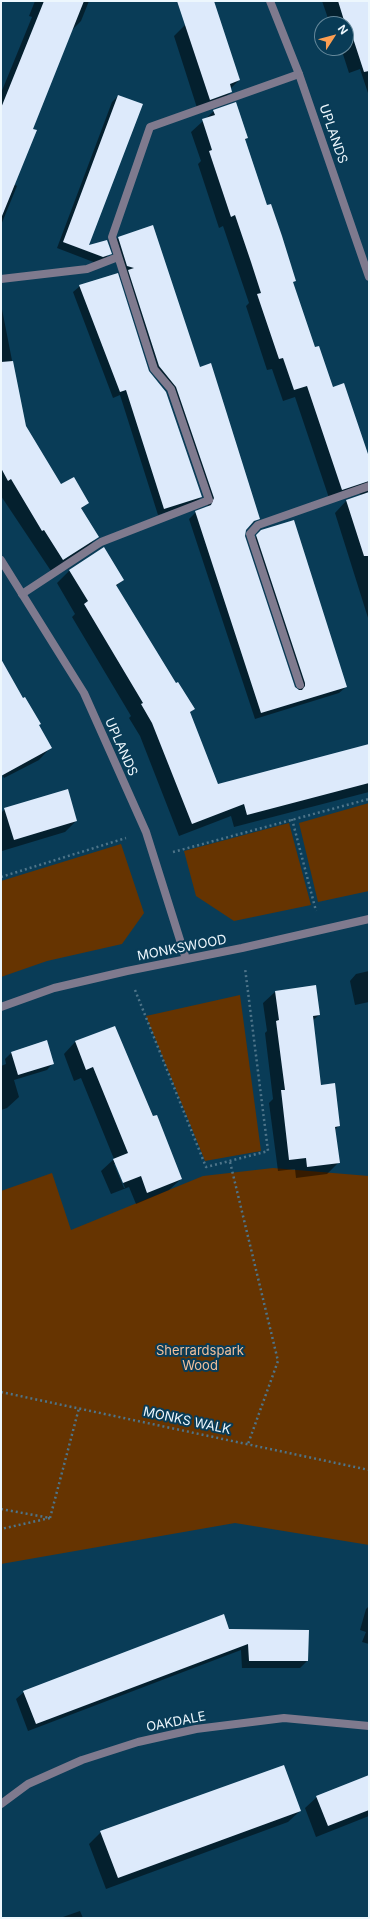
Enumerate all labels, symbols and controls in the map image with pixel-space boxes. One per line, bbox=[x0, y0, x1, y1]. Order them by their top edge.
north arrow bbox=[314, 16, 354, 56]
text: N bbox=[335, 22, 351, 37]
street label: UPLANDS bbox=[316, 102, 350, 166]
street label: UPLANDS bbox=[101, 716, 141, 778]
street label: MONKSWOOD bbox=[136, 932, 228, 964]
park label: Sherrardspark Wood bbox=[156, 1343, 244, 1374]
street label: MONKS WALK bbox=[142, 1404, 232, 1438]
street label: OAKDALE bbox=[145, 1709, 207, 1735]

